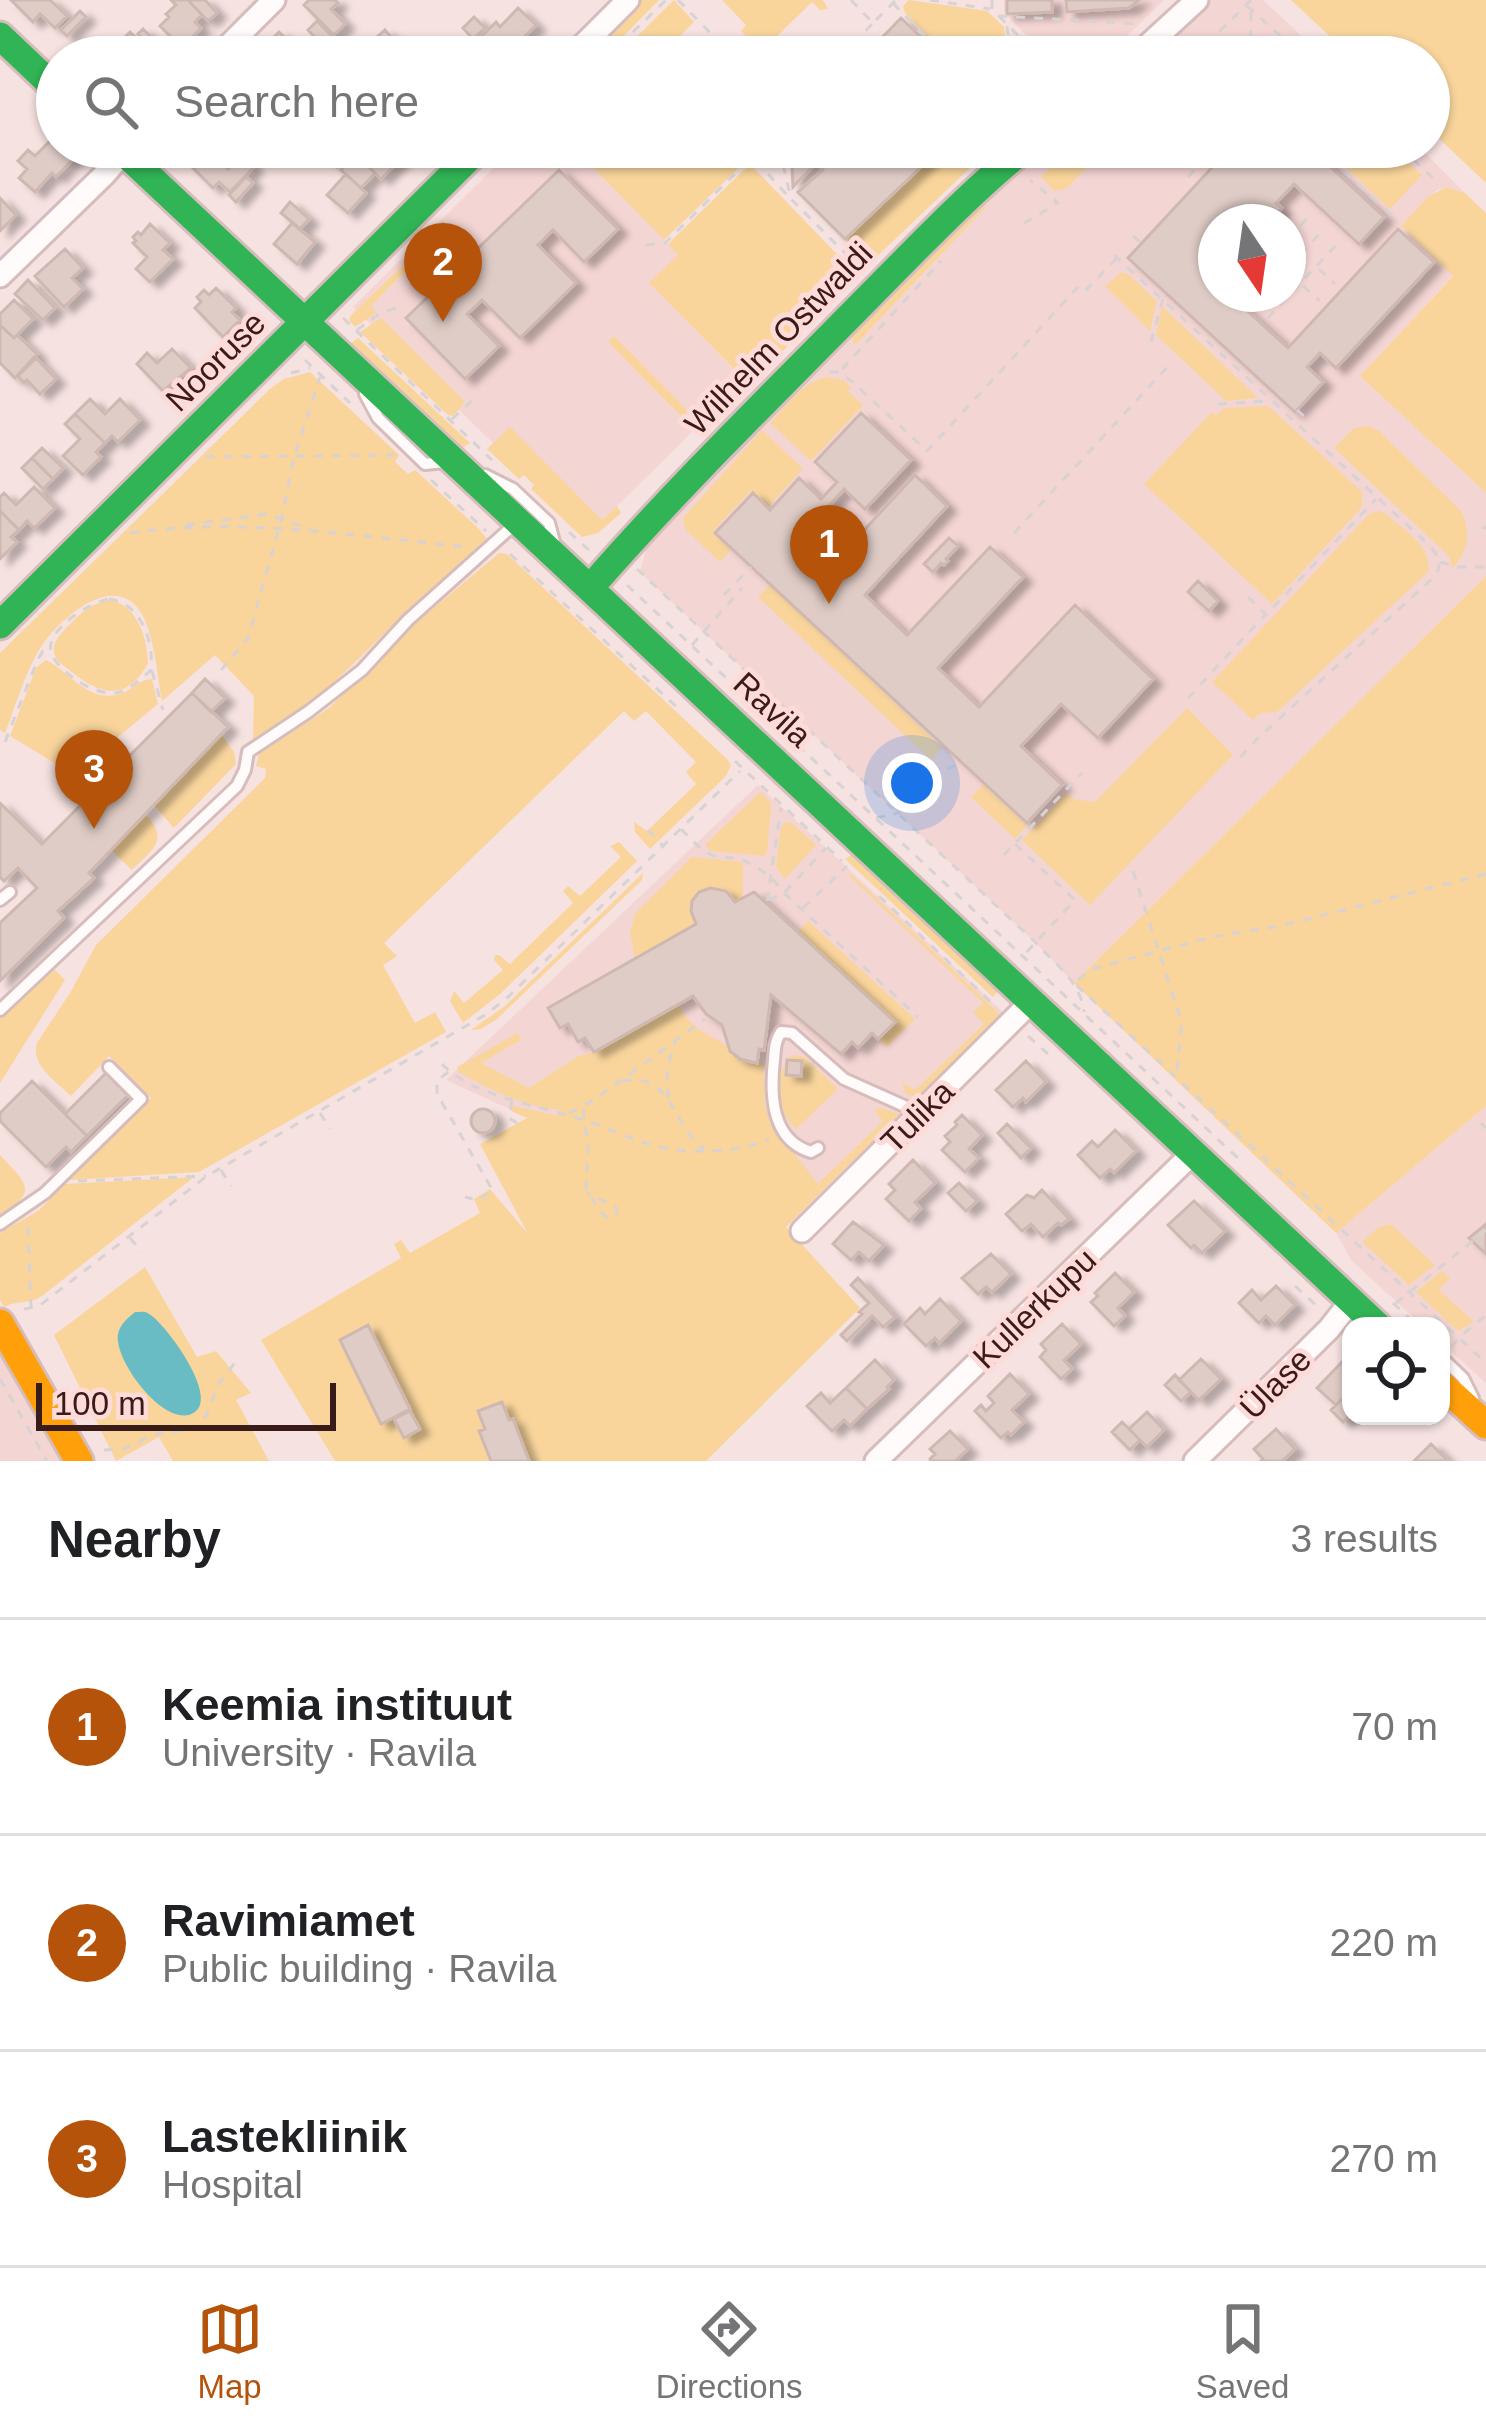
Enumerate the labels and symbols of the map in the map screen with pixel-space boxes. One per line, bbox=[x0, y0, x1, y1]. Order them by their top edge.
north arrow bbox=[1198, 204, 1306, 312]
pin: 2 bbox=[404, 223, 482, 322]
street label: Wilhelm Ostwaldi bbox=[677, 234, 880, 442]
street label: Nooruse bbox=[158, 304, 273, 419]
pin: 1 bbox=[790, 505, 868, 604]
street label: Ravila bbox=[727, 665, 819, 755]
pin: 3 bbox=[55, 730, 133, 829]
your location bbox=[882, 753, 942, 813]
street label: Tulika bbox=[874, 1072, 962, 1160]
street label: Kullerkupu bbox=[965, 1241, 1103, 1376]
street label: Ülase bbox=[1232, 1340, 1318, 1426]
scale bar bbox=[36, 1377, 336, 1430]

